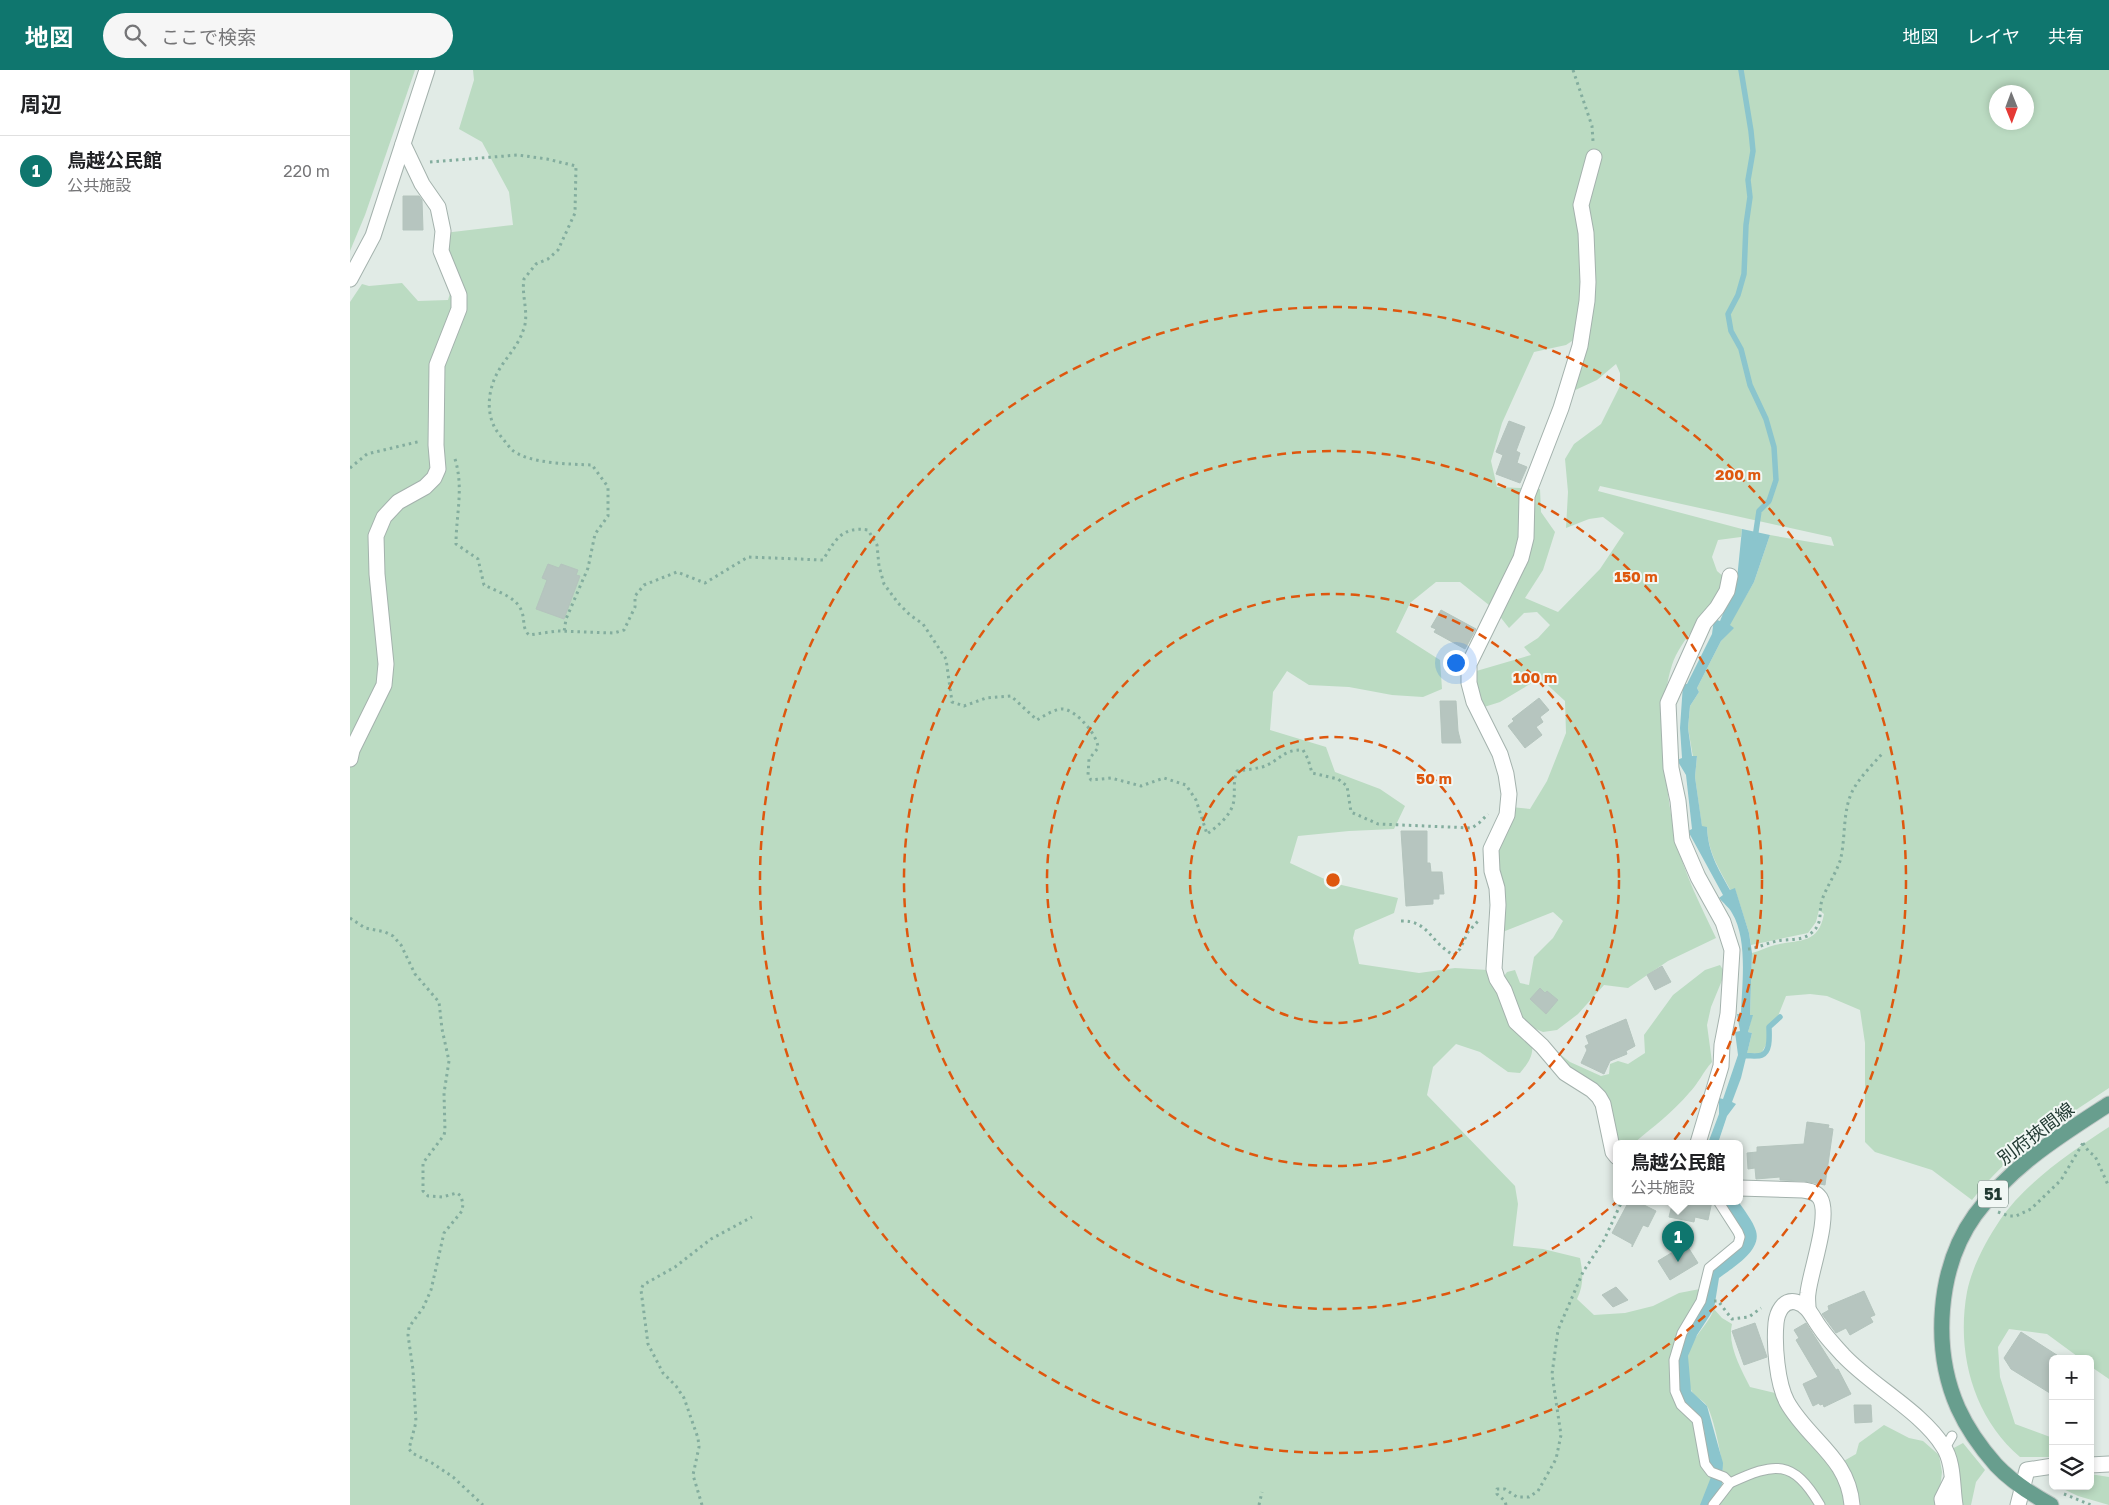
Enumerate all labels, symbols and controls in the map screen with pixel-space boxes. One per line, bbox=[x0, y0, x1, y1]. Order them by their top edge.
search box bbox=[103, 13, 453, 58]
icon: search bbox=[121, 21, 149, 49]
text: 地図 bbox=[25, 22, 73, 51]
text: ここで検索 bbox=[161, 25, 256, 48]
text: 地図 bbox=[1903, 25, 1939, 47]
text: レイヤ bbox=[1967, 25, 2020, 47]
text: 共有 bbox=[2048, 25, 2084, 47]
north arrow bbox=[1989, 85, 2034, 130]
text: 周辺 bbox=[20, 91, 62, 117]
text: 鳥越公民館 bbox=[67, 148, 162, 171]
text: 1 bbox=[32, 161, 40, 181]
text: 220 m bbox=[283, 161, 330, 181]
text: 公共施設 bbox=[67, 175, 131, 195]
text: 200 m bbox=[1715, 465, 1761, 483]
text: 150 m bbox=[1614, 567, 1658, 585]
your location bbox=[1443, 650, 1469, 676]
text: 100 m bbox=[1513, 668, 1557, 686]
text: 50 m bbox=[1416, 769, 1452, 787]
centre of rings bbox=[1324, 871, 1342, 889]
street label: 別府挾間線 bbox=[1993, 1097, 2078, 1169]
popup bbox=[1613, 1140, 1743, 1205]
text: 鳥越公民館 bbox=[1630, 1150, 1726, 1173]
text: 公共施設 bbox=[1630, 1177, 1695, 1197]
road number: 51 bbox=[1978, 1180, 2008, 1208]
pin: 1 bbox=[1662, 1221, 1694, 1262]
map controls bbox=[2049, 1355, 2094, 1490]
button: + bbox=[2049, 1355, 2094, 1400]
button: − bbox=[2049, 1400, 2094, 1445]
button: layers bbox=[2049, 1445, 2094, 1490]

